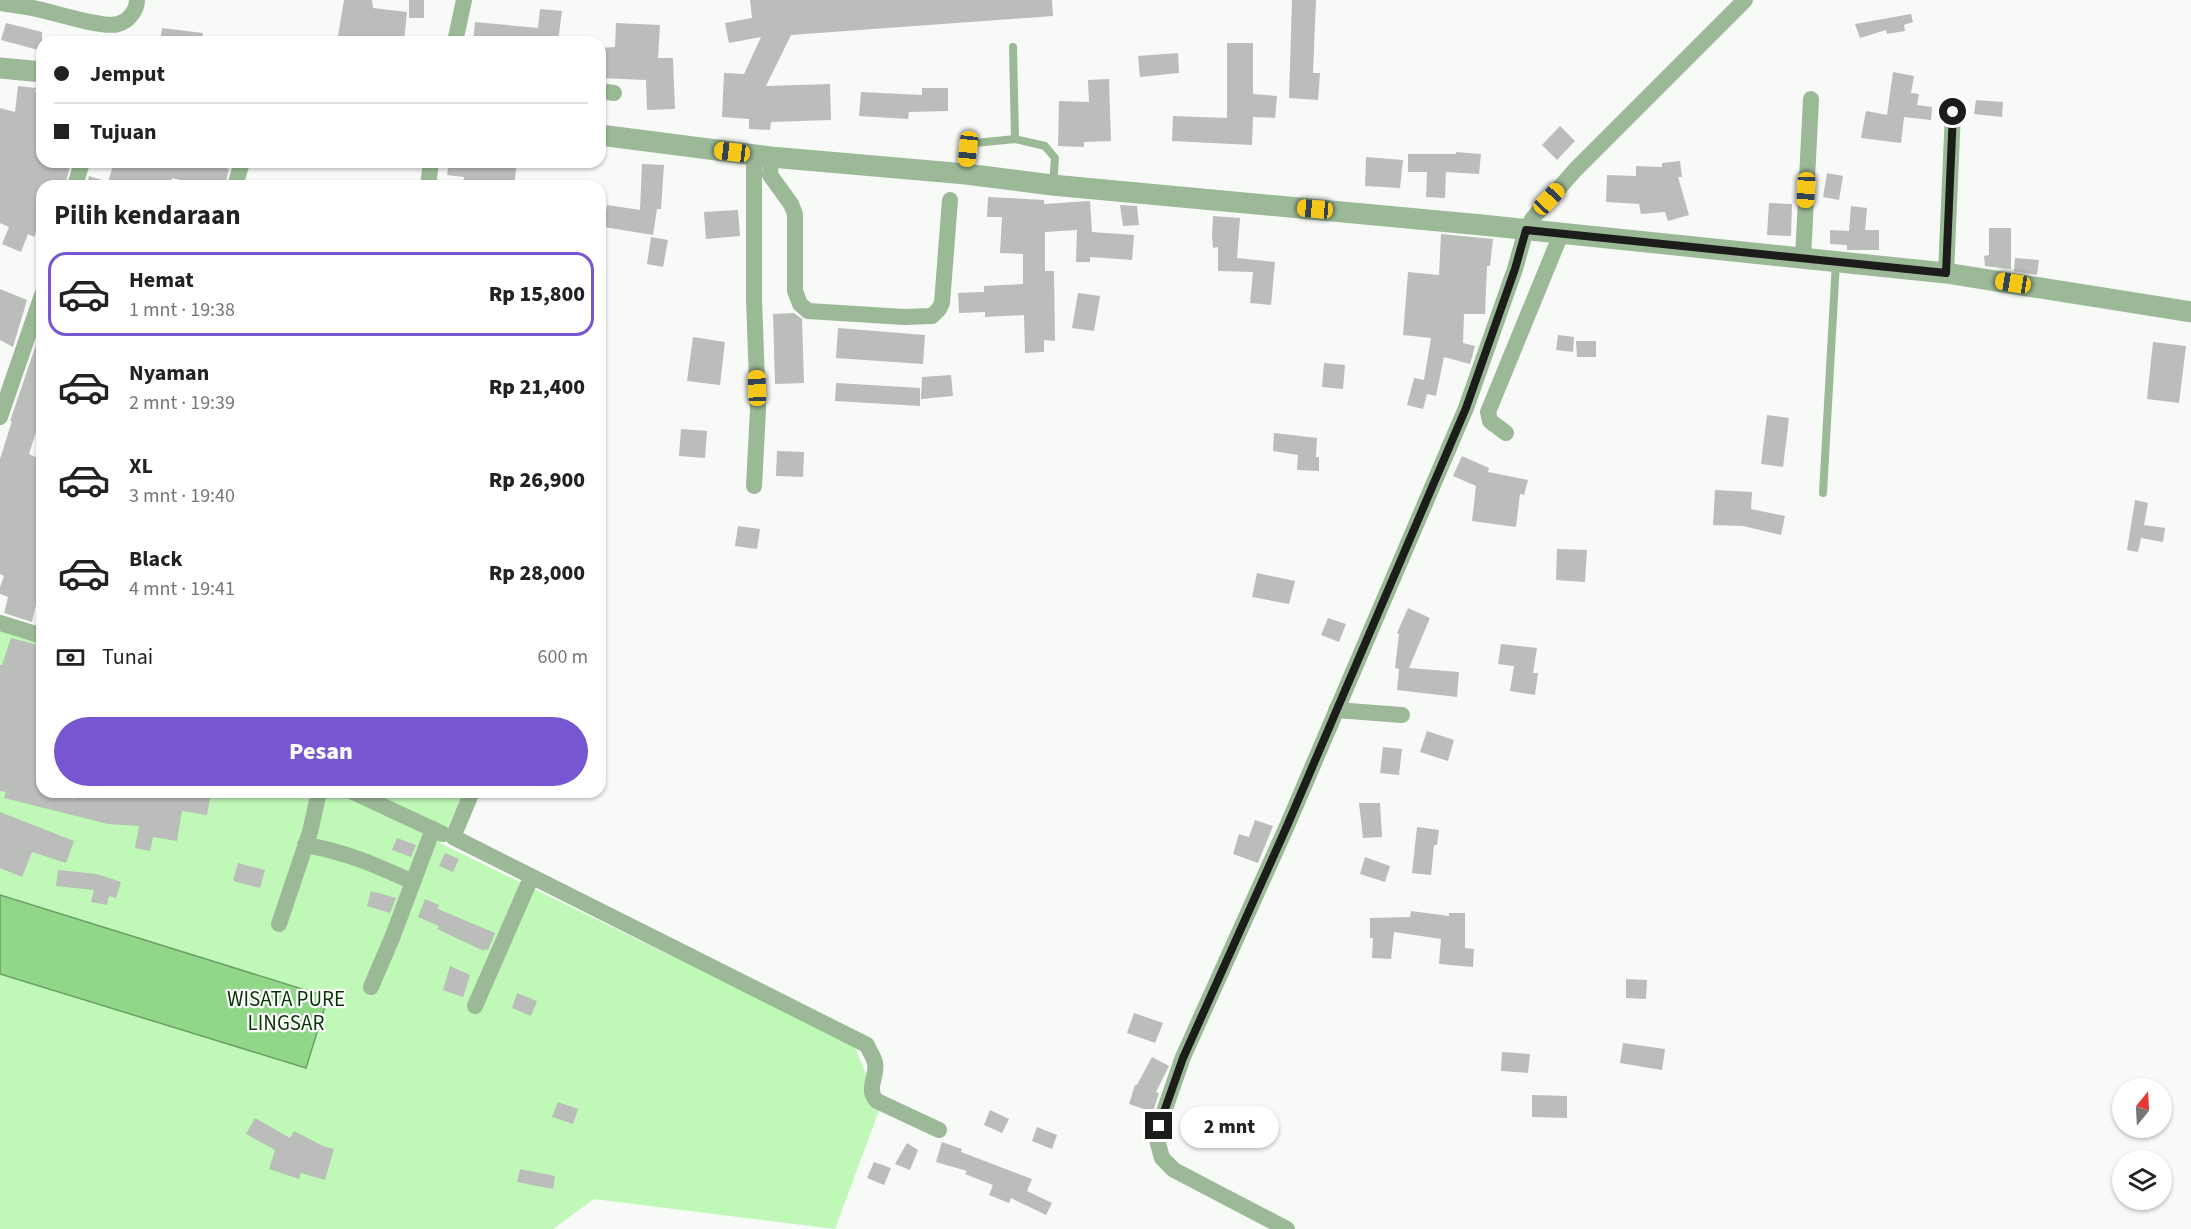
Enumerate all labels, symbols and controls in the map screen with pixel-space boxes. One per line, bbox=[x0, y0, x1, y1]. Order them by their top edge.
text: Jemput bbox=[90, 58, 165, 90]
route start bbox=[1939, 98, 1966, 125]
text: Tujuan bbox=[90, 116, 157, 148]
car bbox=[957, 130, 979, 168]
car bbox=[713, 141, 751, 163]
car bbox=[1796, 172, 1816, 208]
car bbox=[1530, 180, 1568, 218]
text: Pilih kendaraan bbox=[54, 196, 241, 235]
car bbox=[1296, 198, 1334, 220]
text: Hemat bbox=[129, 264, 194, 296]
icon: car bbox=[57, 267, 111, 321]
car bbox=[1994, 271, 2032, 295]
text: Rp 15,800 bbox=[489, 278, 585, 310]
text: 1 mnt · 19:38 bbox=[129, 296, 235, 324]
text: Nyaman bbox=[129, 357, 209, 389]
icon: car bbox=[57, 360, 111, 414]
car bbox=[747, 370, 767, 406]
text: Rp 21,400 bbox=[489, 371, 585, 403]
text: 2 mnt · 19:39 bbox=[129, 389, 235, 417]
text: XL bbox=[129, 450, 153, 482]
icon: car bbox=[57, 453, 111, 507]
text: Rp 26,900 bbox=[489, 464, 585, 496]
text: 3 mnt · 19:40 bbox=[129, 482, 235, 510]
text: Black bbox=[129, 543, 183, 575]
icon: car bbox=[57, 546, 111, 600]
text: Rp 28,000 bbox=[489, 557, 585, 589]
text: 4 mnt · 19:41 bbox=[129, 575, 235, 603]
icon: cash bbox=[54, 641, 87, 674]
text: Tunai bbox=[102, 641, 153, 673]
text: 600 m bbox=[538, 643, 588, 671]
button: Pesan bbox=[54, 717, 588, 786]
park label: WISATA PURE LINGSAR bbox=[227, 984, 345, 1038]
north arrow bbox=[2112, 1078, 2172, 1138]
map controls bbox=[2112, 1078, 2172, 1210]
callout: 2 mnt bbox=[1180, 1105, 1279, 1147]
route end bbox=[1145, 1112, 1172, 1139]
text: 2 mnt bbox=[1204, 1113, 1255, 1141]
button: layers bbox=[2112, 1150, 2172, 1210]

